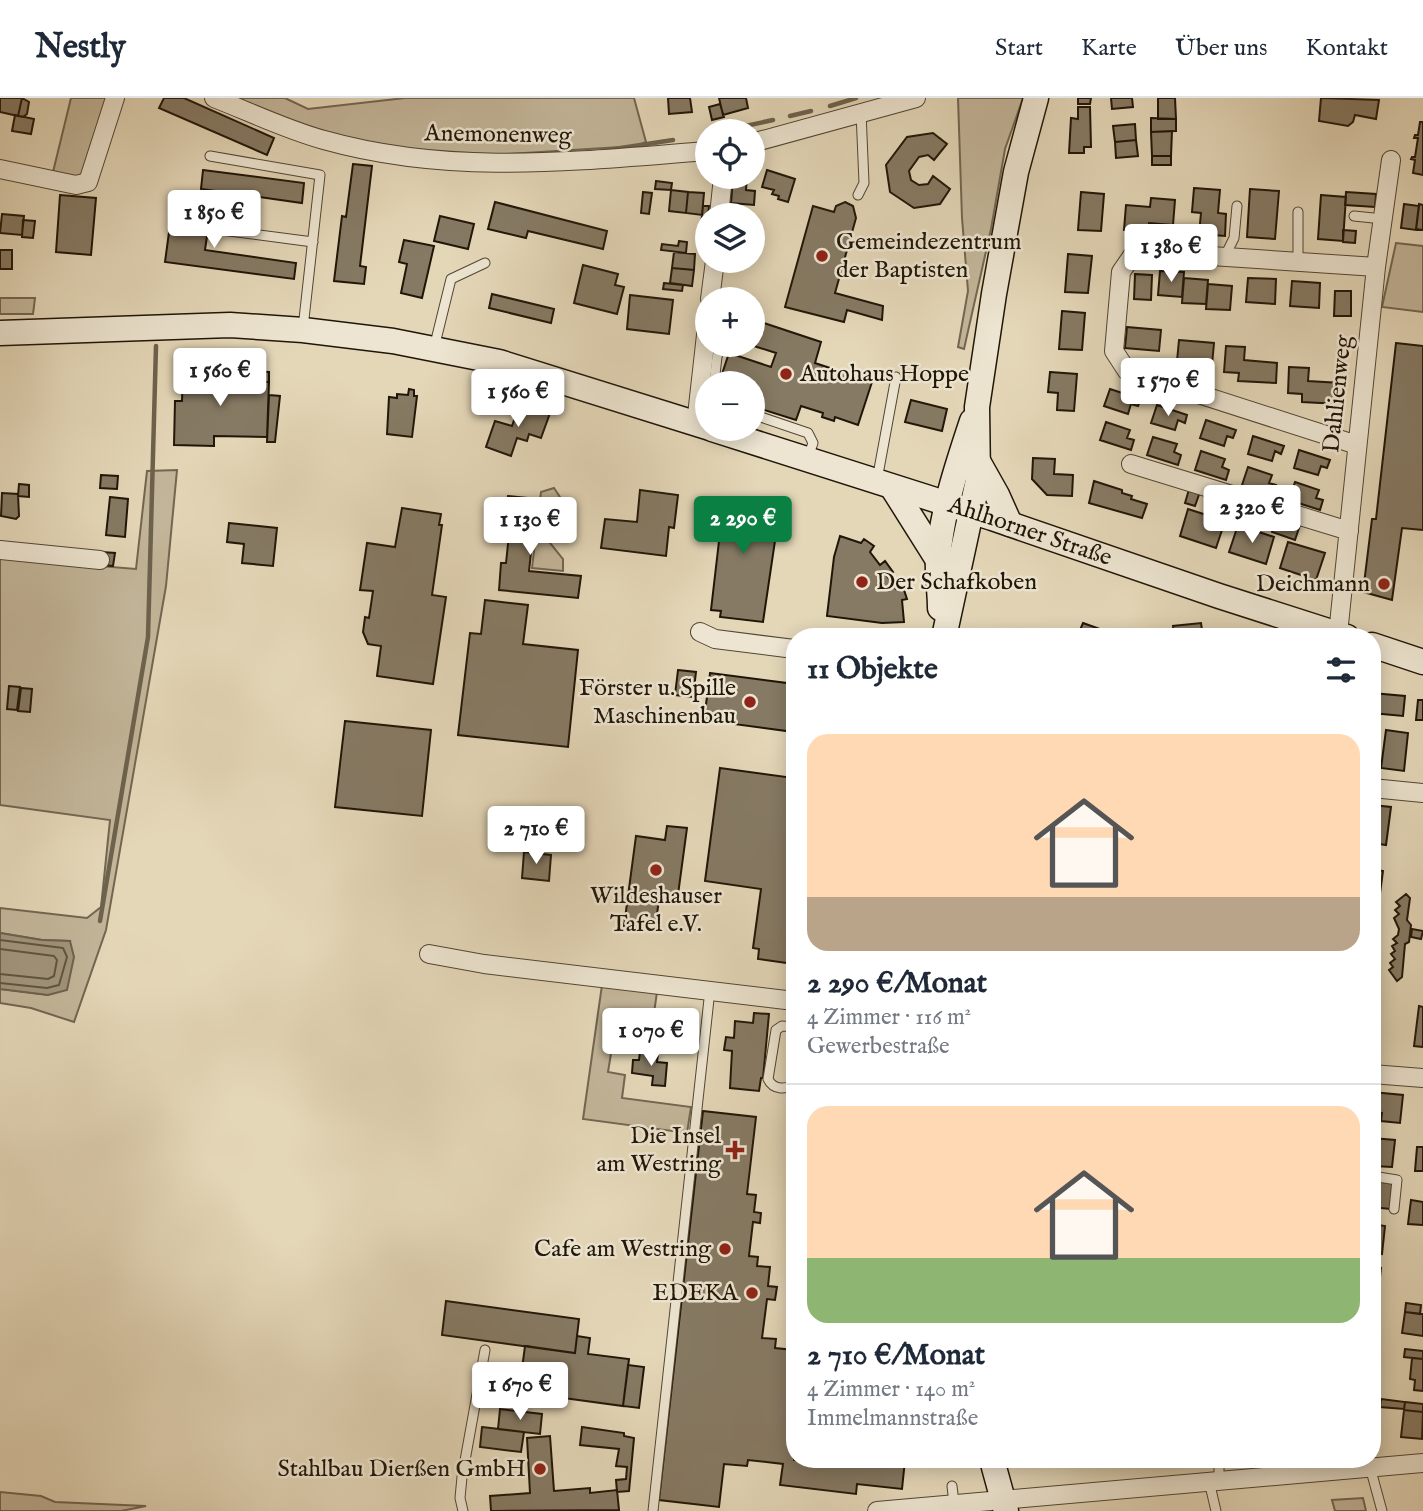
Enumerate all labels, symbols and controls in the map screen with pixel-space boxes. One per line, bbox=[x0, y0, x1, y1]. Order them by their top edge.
text: Nestly bbox=[35, 27, 126, 69]
text: Start bbox=[995, 33, 1043, 64]
text: Karte bbox=[1081, 33, 1137, 64]
text: Über uns bbox=[1175, 33, 1267, 64]
text: Kontakt bbox=[1305, 33, 1388, 64]
street label: Anemonenweg bbox=[423, 118, 573, 152]
map controls bbox=[695, 119, 765, 441]
button: locate bbox=[695, 119, 765, 189]
pin: 1 850 € bbox=[149, 190, 279, 250]
text: 1 850 € bbox=[184, 198, 244, 227]
button: layers bbox=[695, 203, 765, 273]
pin: 1 380 € bbox=[1106, 225, 1236, 284]
place label: Gemeindezentrum der Baptisten bbox=[836, 227, 1021, 286]
text: 1 380 € bbox=[1141, 232, 1202, 261]
marker: Gemeindezentrum der Baptisten bbox=[814, 248, 830, 264]
button: + bbox=[695, 287, 765, 357]
street label: Dahlienweg bbox=[1316, 332, 1360, 455]
pin: 1 560 € bbox=[155, 348, 285, 408]
text: 1 560 € bbox=[189, 356, 251, 385]
pin: 1 570 € bbox=[1103, 358, 1233, 418]
place label: Autohaus Hoppe bbox=[799, 359, 969, 390]
marker: Autohaus Hoppe bbox=[778, 366, 794, 382]
text: 1 570 € bbox=[1137, 366, 1199, 395]
pin: 1 560 € bbox=[453, 370, 583, 429]
button: − bbox=[695, 371, 765, 441]
text: 1 560 € bbox=[487, 377, 549, 406]
pin: 2 320 € bbox=[1187, 486, 1317, 545]
street label: Ahlhorner Straße bbox=[943, 489, 1116, 574]
text: 2 320 € bbox=[1220, 493, 1285, 522]
pin: 2 290 € bbox=[678, 496, 808, 556]
pin: 1 130 € bbox=[465, 498, 595, 557]
text: 2 290 € bbox=[710, 504, 776, 533]
text: 1 130 € bbox=[500, 505, 560, 534]
place label: Der Schafkoben bbox=[876, 567, 1037, 598]
place label: Deichmann bbox=[1256, 569, 1370, 600]
marker: Der Schafkoben bbox=[854, 574, 870, 590]
marker: Deichmann bbox=[1376, 576, 1392, 592]
text: 11 Objekte bbox=[807, 651, 938, 689]
icon: filters bbox=[1322, 651, 1360, 689]
place label: Förster u. Spille Maschinenbau bbox=[579, 673, 736, 732]
marker: Förster u. Spille Maschinenbau bbox=[742, 694, 758, 710]
icon: home bbox=[1021, 780, 1147, 906]
pin: 2 710 € bbox=[471, 806, 601, 866]
text: 2 710 € bbox=[504, 814, 568, 843]
marker: Wildeshauser Tafel e.V. bbox=[648, 862, 664, 878]
place label: Wildeshauser Tafel e.V. bbox=[590, 881, 722, 940]
text: 2 290 €/Monat bbox=[807, 965, 987, 1003]
text: 4 Zimmer · 116 m² bbox=[807, 1003, 971, 1032]
pin: 1 070 € bbox=[586, 1009, 716, 1068]
text: 1 070 € bbox=[618, 1016, 684, 1045]
text: Gewerbestraße bbox=[807, 1032, 950, 1061]
place label: Die Insel am Westring bbox=[596, 1121, 722, 1180]
marker: Die Insel am Westring bbox=[727, 1142, 743, 1158]
icon: home bbox=[1021, 1152, 1147, 1278]
place label: Cafe am Westring bbox=[534, 1234, 712, 1265]
marker: Cafe am Westring bbox=[717, 1241, 733, 1257]
place label: EDEKA bbox=[652, 1278, 739, 1309]
marker: EDEKA bbox=[744, 1285, 760, 1301]
text: 2 710 €/Monat bbox=[807, 1337, 985, 1375]
pin: 1 670 € bbox=[455, 1362, 585, 1422]
text: 1 670 € bbox=[488, 1370, 552, 1399]
text: 4 Zimmer · 140 m² bbox=[807, 1375, 976, 1404]
text: Immelmannstraße bbox=[807, 1404, 978, 1433]
place label: Stahlbau Dierßen GmbH bbox=[277, 1454, 526, 1485]
marker: Stahlbau Dierßen GmbH bbox=[532, 1461, 548, 1477]

